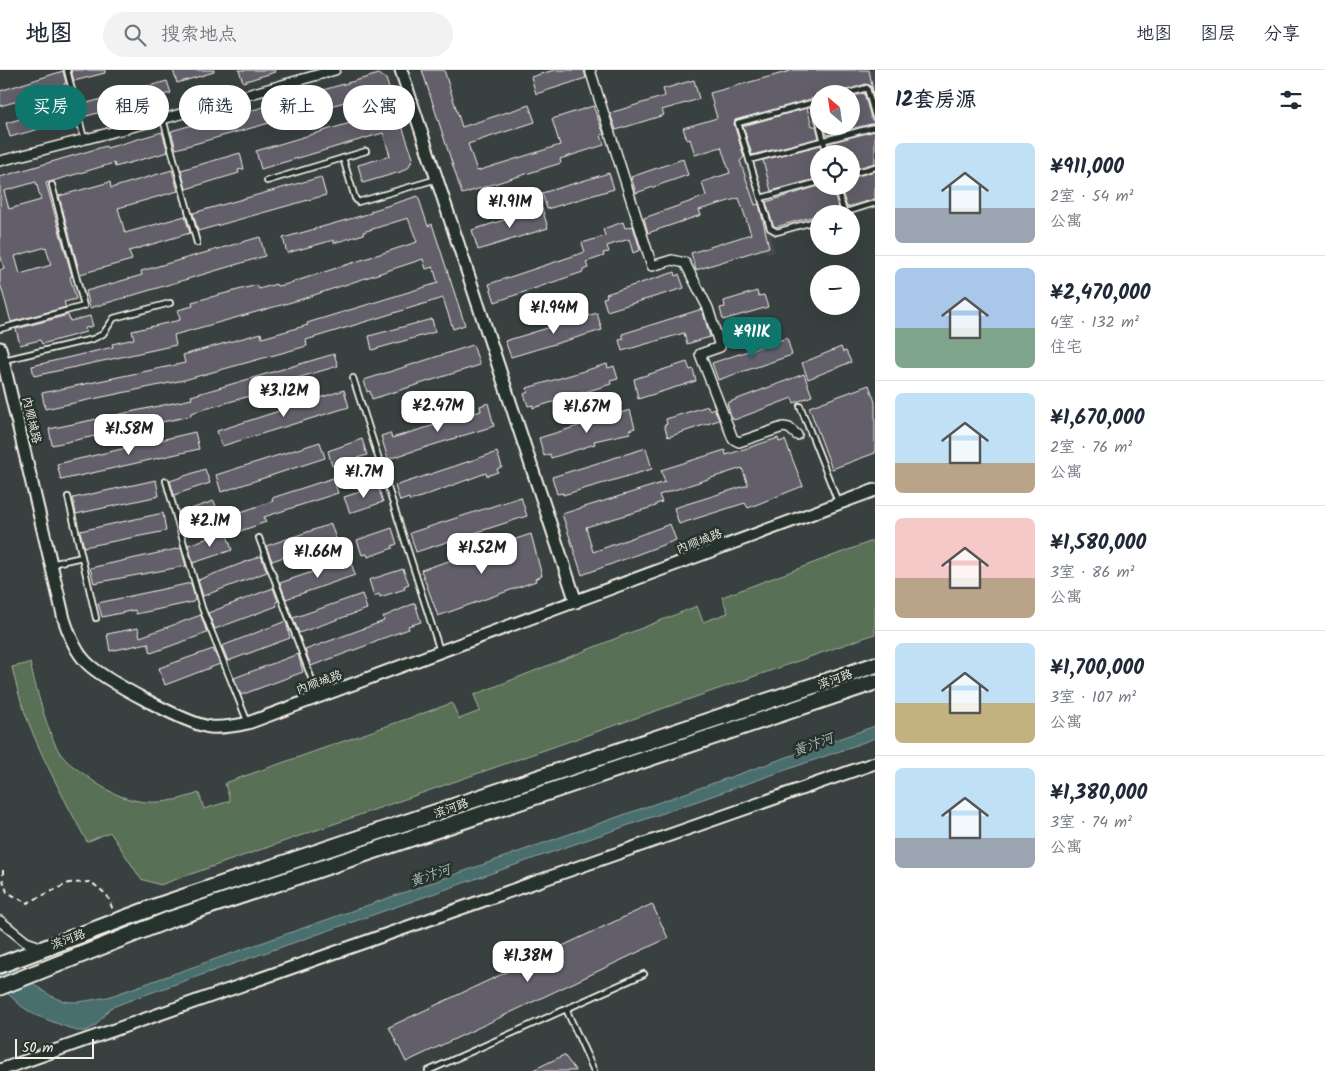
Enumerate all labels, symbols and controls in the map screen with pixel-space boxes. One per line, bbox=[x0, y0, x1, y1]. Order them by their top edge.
search box bbox=[103, 12, 453, 57]
text: 地图 bbox=[25, 15, 73, 54]
text: 搜索地点 bbox=[161, 20, 237, 50]
text: 地图 bbox=[1136, 20, 1172, 49]
text: 图层 bbox=[1200, 20, 1236, 49]
text: 分享 bbox=[1264, 20, 1300, 49]
icon: search bbox=[121, 21, 149, 49]
text: 12套房源 bbox=[895, 84, 977, 117]
chip: 买房 bbox=[15, 85, 87, 130]
chip: 租房 bbox=[97, 85, 169, 130]
chip: 筛选 bbox=[179, 85, 251, 130]
chip: 新上 bbox=[261, 85, 333, 130]
chip: 公寓 bbox=[343, 85, 415, 130]
north arrow bbox=[810, 85, 860, 135]
map controls bbox=[810, 85, 860, 315]
icon: filters bbox=[1277, 86, 1305, 114]
button: locate bbox=[810, 145, 860, 195]
text: ¥911,000 bbox=[1050, 151, 1124, 184]
icon: home bbox=[935, 163, 995, 223]
text: 2室 · 54 m² bbox=[1050, 184, 1133, 209]
pin: ¥1.91M bbox=[469, 186, 551, 229]
text: ¥1.91M bbox=[488, 190, 532, 215]
button: + bbox=[810, 205, 860, 255]
text: 公寓 bbox=[1050, 209, 1082, 234]
button: − bbox=[810, 265, 860, 315]
text: ¥2,470,000 bbox=[1050, 277, 1151, 310]
icon: home bbox=[935, 288, 995, 348]
pin: ¥1.94M bbox=[513, 292, 595, 335]
text: ¥1.94M bbox=[530, 296, 578, 321]
text: 4室 · 132 m² bbox=[1050, 310, 1139, 335]
pin: ¥911K bbox=[717, 316, 787, 359]
text: ¥911K bbox=[733, 320, 771, 345]
text: 住宅 bbox=[1050, 335, 1082, 360]
pin: ¥3.12M bbox=[243, 376, 325, 418]
text: ¥3.12M bbox=[260, 379, 308, 404]
pin: ¥2.47M bbox=[397, 390, 479, 433]
pin: ¥1.67M bbox=[546, 392, 628, 434]
text: ¥2.47M bbox=[412, 394, 464, 419]
street label: 内顺城路 bbox=[17, 395, 46, 446]
text: ¥1.67M bbox=[564, 395, 610, 420]
text: ¥1,670,000 bbox=[1050, 402, 1145, 435]
icon: home bbox=[935, 413, 995, 473]
pin: ¥1.58M bbox=[88, 414, 170, 456]
text: ¥1.58M bbox=[105, 417, 153, 442]
text: 2室 · 76 m² bbox=[1050, 435, 1132, 460]
pin: ¥1.7M bbox=[329, 456, 399, 499]
text: ¥1.7M bbox=[345, 460, 383, 485]
text: 公寓 bbox=[1050, 460, 1082, 485]
pin: ¥2.1M bbox=[175, 506, 245, 548]
text: ¥2.1M bbox=[190, 509, 230, 534]
street label: 内顺城路 bbox=[673, 524, 725, 559]
text: ¥1,580,000 bbox=[1050, 527, 1146, 560]
pin: ¥1.52M bbox=[441, 532, 523, 575]
pin: ¥1.66M bbox=[277, 536, 359, 579]
text: ¥1.52M bbox=[458, 536, 506, 561]
icon: home bbox=[935, 538, 995, 598]
text: ¥1.66M bbox=[294, 540, 342, 565]
text: 3室 · 86 m² bbox=[1050, 560, 1134, 585]
text: 公寓 bbox=[1050, 585, 1082, 610]
text: ¥1,700,000 bbox=[1050, 652, 1144, 685]
icon: home bbox=[935, 663, 995, 723]
street label: 内顺城路 bbox=[293, 665, 345, 700]
street label: 滨河路 bbox=[815, 665, 855, 694]
text: 3室 · 107 m² bbox=[1050, 685, 1136, 710]
text: 公寓 bbox=[1050, 710, 1082, 735]
water label: 黄汴河 bbox=[790, 727, 839, 762]
text: ¥1,380,000 bbox=[1050, 777, 1147, 810]
icon: home bbox=[935, 788, 995, 848]
street label: 滨河路 bbox=[431, 794, 471, 823]
text: 3室 · 74 m² bbox=[1050, 810, 1132, 835]
text: 公寓 bbox=[1050, 835, 1082, 860]
water label: 黄汴河 bbox=[407, 858, 456, 893]
street label: 滨河路 bbox=[48, 924, 88, 955]
pin: ¥1.38M bbox=[487, 940, 569, 983]
text: ¥1.38M bbox=[504, 944, 552, 969]
scale bar bbox=[15, 1036, 94, 1059]
text: 50 m bbox=[22, 1037, 53, 1059]

